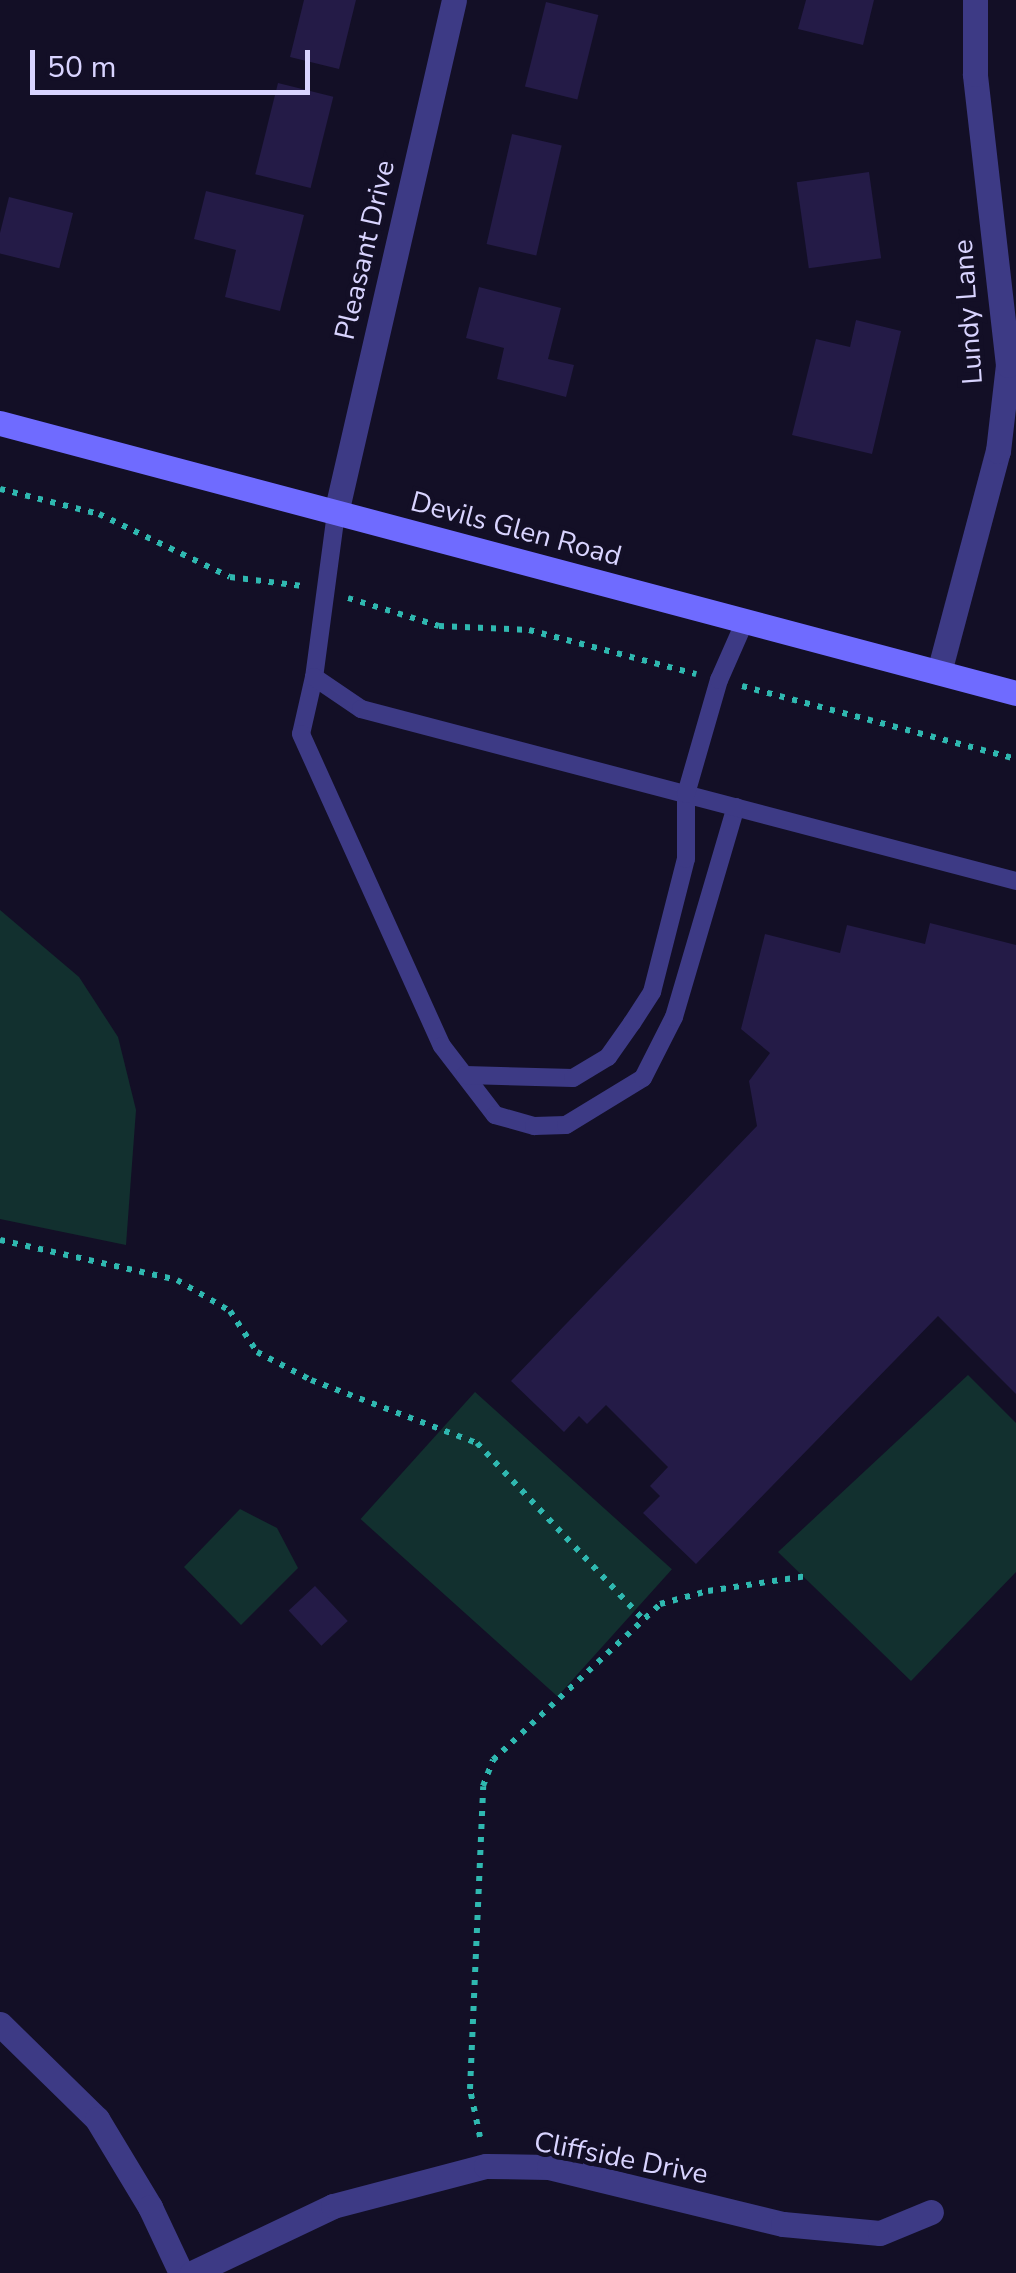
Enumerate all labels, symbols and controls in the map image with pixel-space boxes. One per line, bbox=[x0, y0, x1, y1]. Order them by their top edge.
scale bar bbox=[35, 30, 315, 92]
text: 50 m bbox=[47, 47, 116, 88]
street label: Pleasant Drive bbox=[328, 157, 402, 343]
street label: Lundy Lane bbox=[946, 238, 990, 386]
street label: Devils Glen Road bbox=[407, 485, 625, 573]
street label: Cliffside Drive bbox=[531, 2125, 711, 2191]

